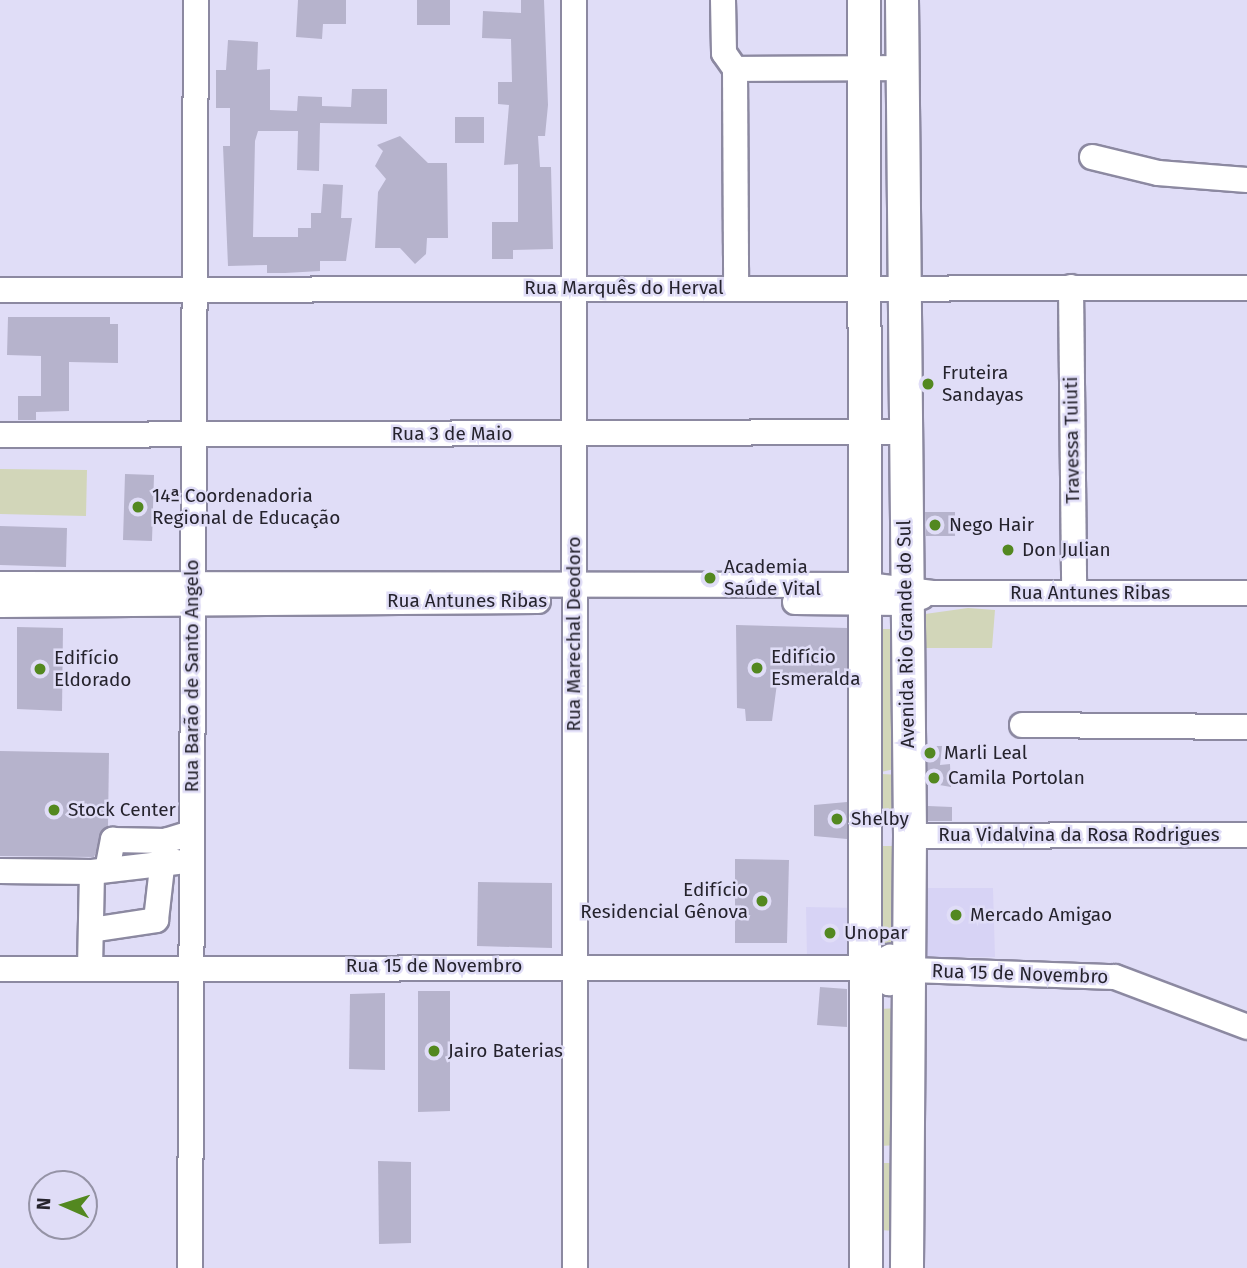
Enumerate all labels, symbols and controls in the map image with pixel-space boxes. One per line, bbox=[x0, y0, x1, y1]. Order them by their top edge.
street label: Rua Marquês do Herval bbox=[524, 277, 724, 299]
place label: Fruteira Sandayas bbox=[942, 362, 1023, 406]
marker: Fruteira Sandayas bbox=[920, 376, 936, 392]
street label: Travessa Tuiuti bbox=[1059, 376, 1085, 504]
street label: Rua 3 de Maio bbox=[392, 423, 512, 445]
place label: 14ª Coordenadoria Regional de Educação bbox=[152, 485, 340, 529]
marker: 14ª Coordenadoria Regional de Educação bbox=[130, 499, 146, 515]
place label: Nego Hair bbox=[949, 514, 1034, 536]
marker: Nego Hair bbox=[927, 517, 943, 533]
street label: Avenida Rio Grande do Sul bbox=[893, 520, 919, 748]
street label: Rua Marechal Deodoro bbox=[563, 536, 585, 732]
place label: Don Julian bbox=[1022, 539, 1111, 561]
marker: Don Julian bbox=[1000, 542, 1016, 558]
place label: Academia Saúde Vital bbox=[724, 556, 821, 600]
street label: Rua Barão de Santo Angelo bbox=[181, 560, 203, 792]
marker: Academia Saúde Vital bbox=[702, 570, 718, 586]
street label: Rua Antunes Ribas bbox=[1010, 582, 1170, 604]
street label: Rua Antunes Ribas bbox=[387, 590, 547, 612]
place label: Edifício Esmeralda bbox=[771, 646, 861, 690]
place label: Edifício Eldorado bbox=[54, 647, 131, 691]
marker: Edifício Esmeralda bbox=[749, 660, 765, 676]
marker: Edifício Eldorado bbox=[32, 661, 48, 677]
place label: Marli Leal bbox=[944, 742, 1027, 764]
marker: Marli Leal bbox=[922, 745, 938, 761]
place label: Camila Portolan bbox=[948, 767, 1085, 789]
marker: Camila Portolan bbox=[926, 770, 942, 786]
place label: Stock Center bbox=[68, 799, 176, 821]
marker: Stock Center bbox=[46, 802, 62, 818]
place label: Shelby bbox=[851, 808, 909, 830]
marker: Shelby bbox=[829, 811, 845, 827]
street label: Rua Vidalvina da Rosa Rodrigues bbox=[938, 824, 1220, 846]
place label: Edifício Residencial Gênova bbox=[580, 879, 748, 923]
marker: Edifício Residencial Gênova bbox=[754, 893, 770, 909]
place label: Mercado Amigao bbox=[970, 904, 1112, 926]
marker: Mercado Amigao bbox=[948, 907, 964, 923]
place label: Unopar bbox=[844, 922, 908, 944]
marker: Unopar bbox=[822, 925, 838, 941]
street label: Rua 15 de Novembro bbox=[346, 955, 522, 977]
street label: Rua 15 de Novembro bbox=[931, 960, 1109, 988]
place label: Jairo Baterias bbox=[448, 1040, 563, 1062]
marker: Jairo Baterias bbox=[426, 1043, 442, 1059]
north arrow bbox=[28, 1170, 98, 1240]
text: N bbox=[32, 1197, 55, 1211]

